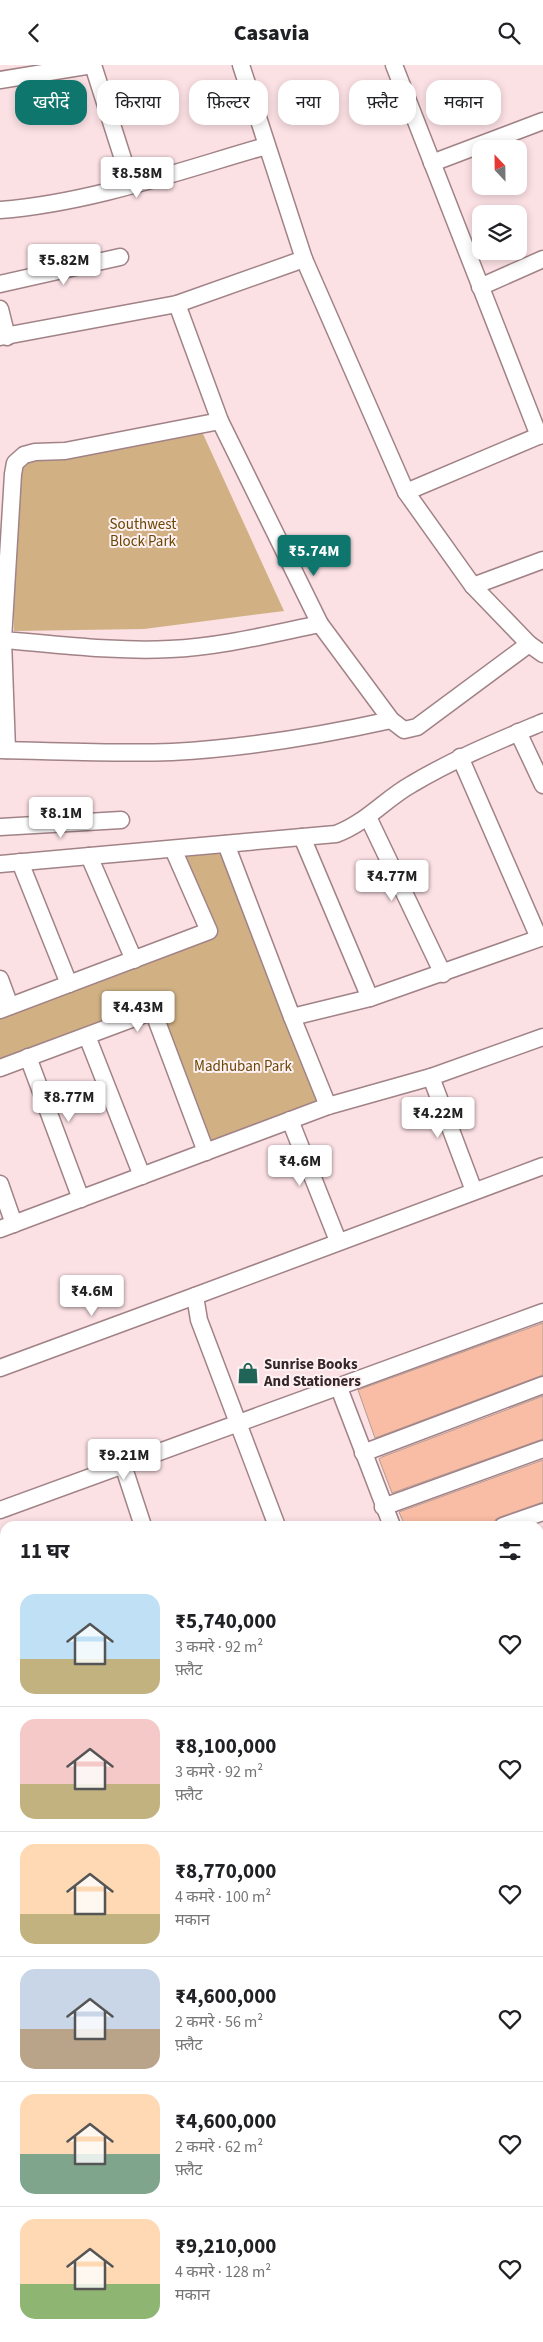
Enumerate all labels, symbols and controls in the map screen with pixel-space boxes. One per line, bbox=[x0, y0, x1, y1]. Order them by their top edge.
text: Casavia bbox=[234, 17, 309, 49]
icon: back bbox=[20, 19, 48, 47]
icon: search bbox=[495, 19, 523, 47]
chip: खरीदें bbox=[15, 80, 87, 125]
chip: किराया bbox=[97, 80, 179, 125]
chip: फ़िल्टर bbox=[189, 80, 268, 125]
chip: नया bbox=[278, 80, 339, 125]
chip: फ़्लैट bbox=[349, 80, 416, 125]
chip: मकान bbox=[426, 80, 501, 125]
north arrow bbox=[472, 140, 528, 195]
map controls bbox=[472, 140, 527, 260]
pin: ₹8.58M bbox=[96, 157, 178, 199]
text: ₹8.58M bbox=[112, 162, 162, 184]
button: layers bbox=[472, 205, 527, 260]
pin: ₹5.82M bbox=[23, 243, 105, 286]
text: ₹5.82M bbox=[39, 249, 89, 271]
park label: Southwest Block Park bbox=[110, 514, 177, 552]
pin: ₹5.74M bbox=[273, 535, 355, 577]
text: ₹5.74M bbox=[289, 540, 339, 562]
pin: ₹8.1M bbox=[26, 797, 96, 839]
text: ₹8.1M bbox=[40, 802, 82, 824]
pin: ₹4.77M bbox=[351, 859, 433, 902]
text: ₹4.77M bbox=[367, 865, 417, 887]
pin: ₹4.43M bbox=[97, 991, 179, 1033]
text: ₹4.43M bbox=[113, 996, 163, 1018]
park label: Madhuban Park bbox=[194, 1056, 293, 1077]
pin: ₹8.77M bbox=[28, 1081, 110, 1123]
text: ₹8.77M bbox=[44, 1086, 94, 1108]
pin: ₹4.22M bbox=[397, 1097, 479, 1139]
text: ₹4.22M bbox=[413, 1102, 463, 1124]
pin: ₹4.6M bbox=[265, 1145, 335, 1187]
text: ₹4.6M bbox=[279, 1150, 321, 1172]
pin: ₹4.6M bbox=[57, 1275, 127, 1317]
text: ₹4.6M bbox=[71, 1280, 113, 1302]
place label: Sunrise Books And Stationers bbox=[263, 1354, 361, 1392]
shop icon: Sunrise Books And Stationers bbox=[235, 1360, 261, 1386]
pin: ₹9.21M bbox=[83, 1439, 165, 1481]
text: ₹9.21M bbox=[99, 1444, 149, 1466]
text: 11 घर bbox=[20, 1536, 69, 1566]
icon: filters bbox=[496, 1537, 524, 1565]
text: ₹5,740,000 bbox=[175, 1606, 276, 1636]
icon: home bbox=[60, 1614, 120, 1674]
icon: heart bbox=[496, 1630, 524, 1658]
text: 3 कमरे · 92 m² bbox=[175, 1636, 263, 1658]
text: फ़्लैट bbox=[175, 1659, 203, 1681]
text: ₹8,100,000 bbox=[175, 1731, 276, 1761]
icon: home bbox=[60, 1739, 120, 1799]
icon: heart bbox=[496, 1755, 524, 1783]
text: 3 कमरे · 92 m² bbox=[175, 1761, 263, 1783]
text: फ़्लैट bbox=[175, 1784, 203, 1806]
text: ₹8,770,000 bbox=[175, 1856, 276, 1886]
icon: home bbox=[60, 1864, 120, 1924]
icon: heart bbox=[496, 1880, 524, 1908]
text: 4 कमरे · 100 m² bbox=[175, 1886, 271, 1908]
text: मकान bbox=[175, 1909, 210, 1931]
text: ₹4,600,000 bbox=[175, 1981, 276, 2011]
icon: home bbox=[60, 1989, 120, 2049]
icon: heart bbox=[496, 2005, 524, 2033]
text: 2 कमरे · 56 m² bbox=[175, 2011, 263, 2033]
text: फ़्लैट bbox=[175, 2034, 203, 2056]
text: ₹4,600,000 bbox=[175, 2106, 276, 2136]
icon: home bbox=[60, 2114, 120, 2174]
icon: heart bbox=[496, 2130, 524, 2158]
text: 2 कमरे · 62 m² bbox=[175, 2136, 263, 2158]
text: फ़्लैट bbox=[175, 2159, 203, 2181]
text: ₹9,210,000 bbox=[175, 2231, 276, 2261]
icon: home bbox=[60, 2239, 120, 2299]
icon: heart bbox=[496, 2255, 524, 2283]
text: 4 कमरे · 128 m² bbox=[175, 2261, 271, 2283]
text: मकान bbox=[175, 2284, 210, 2306]

